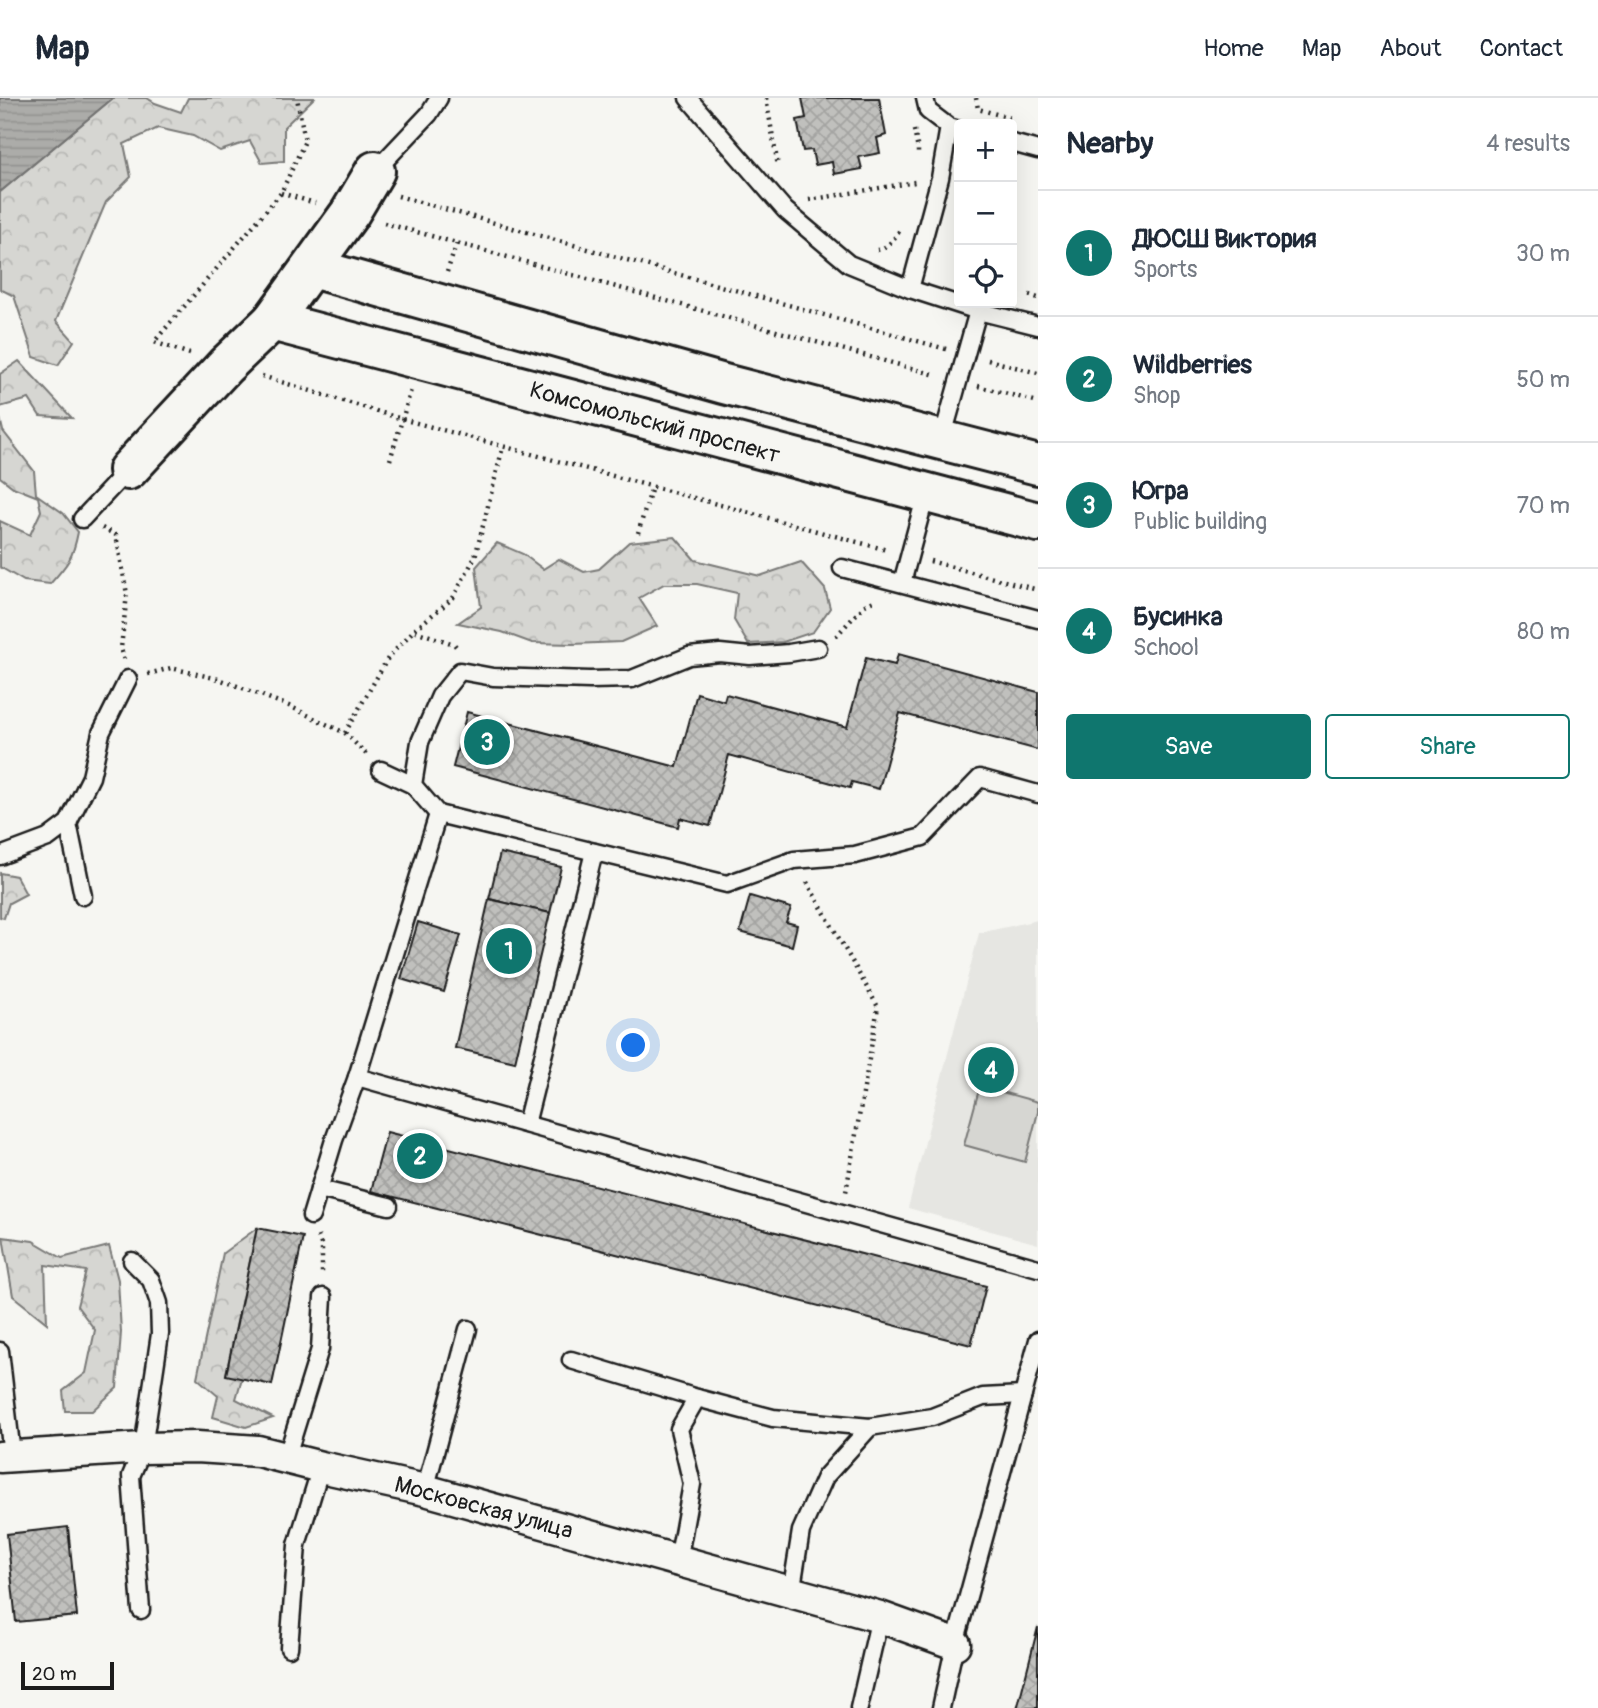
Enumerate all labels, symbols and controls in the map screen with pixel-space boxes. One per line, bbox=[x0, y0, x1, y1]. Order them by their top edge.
text: Map bbox=[35, 28, 90, 69]
text: Home bbox=[1203, 34, 1264, 63]
text: Map bbox=[1302, 34, 1342, 63]
text: About bbox=[1380, 34, 1442, 63]
text: Contact bbox=[1480, 34, 1563, 63]
map controls bbox=[954, 119, 1017, 308]
button: + bbox=[954, 119, 1017, 182]
text: Nearby bbox=[1066, 125, 1153, 162]
text: 4 results bbox=[1486, 129, 1570, 158]
button: − bbox=[954, 182, 1017, 245]
text: ДЮСШ Виктория bbox=[1133, 223, 1317, 255]
text: 1 bbox=[1085, 239, 1094, 268]
text: 30 m bbox=[1516, 239, 1570, 268]
button: locate bbox=[954, 245, 1017, 308]
text: Sports bbox=[1133, 255, 1197, 284]
text: Wildberries bbox=[1133, 349, 1252, 381]
text: 2 bbox=[1083, 365, 1095, 394]
text: 50 m bbox=[1516, 365, 1570, 394]
street label: Комсомольский проспект bbox=[527, 375, 784, 470]
text: Shop bbox=[1133, 381, 1181, 410]
text: Югра bbox=[1133, 475, 1189, 507]
text: 3 bbox=[1083, 491, 1095, 520]
text: 70 m bbox=[1517, 491, 1570, 520]
text: Public building bbox=[1133, 507, 1267, 536]
text: Бусинка bbox=[1133, 601, 1223, 633]
text: 4 bbox=[1082, 617, 1096, 646]
text: 80 m bbox=[1517, 617, 1570, 646]
text: School bbox=[1133, 633, 1199, 662]
button: Save bbox=[1066, 714, 1311, 779]
button: Share bbox=[1325, 714, 1570, 779]
pin: 3 bbox=[464, 716, 510, 768]
pin: 1 bbox=[486, 925, 532, 977]
your location bbox=[616, 1028, 650, 1062]
pin: 4 bbox=[968, 1044, 1014, 1096]
pin: 2 bbox=[397, 1130, 443, 1182]
street label: Московская улица bbox=[392, 1470, 576, 1545]
scale bar bbox=[21, 1659, 114, 1691]
text: 20 m bbox=[32, 1662, 77, 1686]

